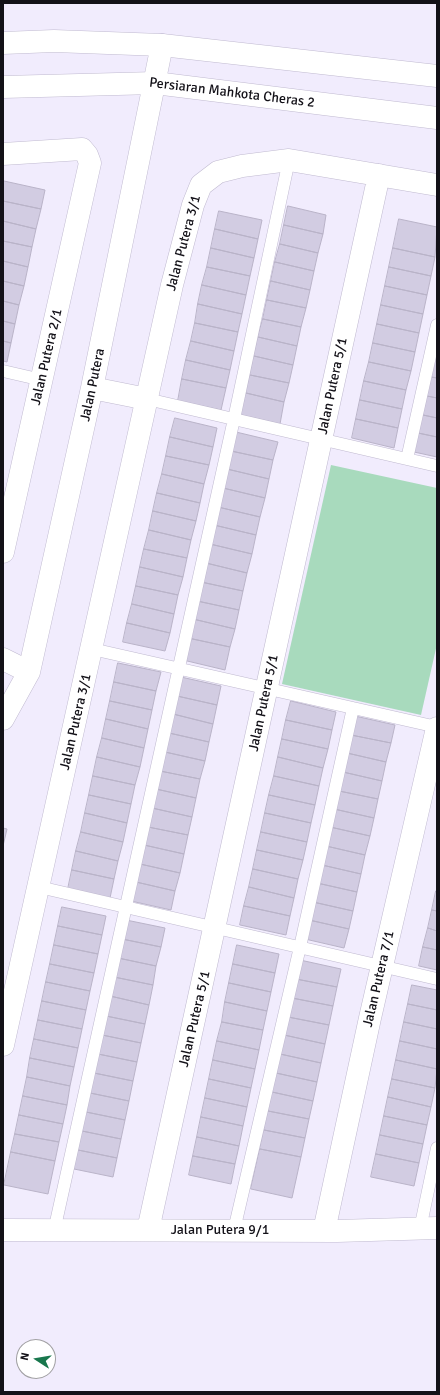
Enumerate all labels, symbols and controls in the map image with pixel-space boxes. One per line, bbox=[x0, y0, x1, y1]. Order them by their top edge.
street label: Persiaran Mahkota Cheras 2 bbox=[148, 75, 316, 111]
street label: Jalan Putera 3/1 bbox=[163, 193, 205, 293]
street label: Jalan Putera 2/1 bbox=[28, 307, 66, 407]
street label: Jalan Putera 5/1 bbox=[315, 336, 351, 436]
street label: Jalan Putera bbox=[77, 347, 109, 423]
street label: Jalan Putera 5/1 bbox=[246, 653, 282, 753]
street label: Jalan Putera 3/1 bbox=[57, 672, 95, 772]
street label: Jalan Putera 7/1 bbox=[360, 929, 398, 1029]
street label: Jalan Putera 5/1 bbox=[176, 969, 214, 1069]
street label: Jalan Putera 9/1 bbox=[171, 1222, 269, 1238]
north arrow bbox=[16, 1339, 56, 1379]
text: N bbox=[18, 1352, 32, 1362]

